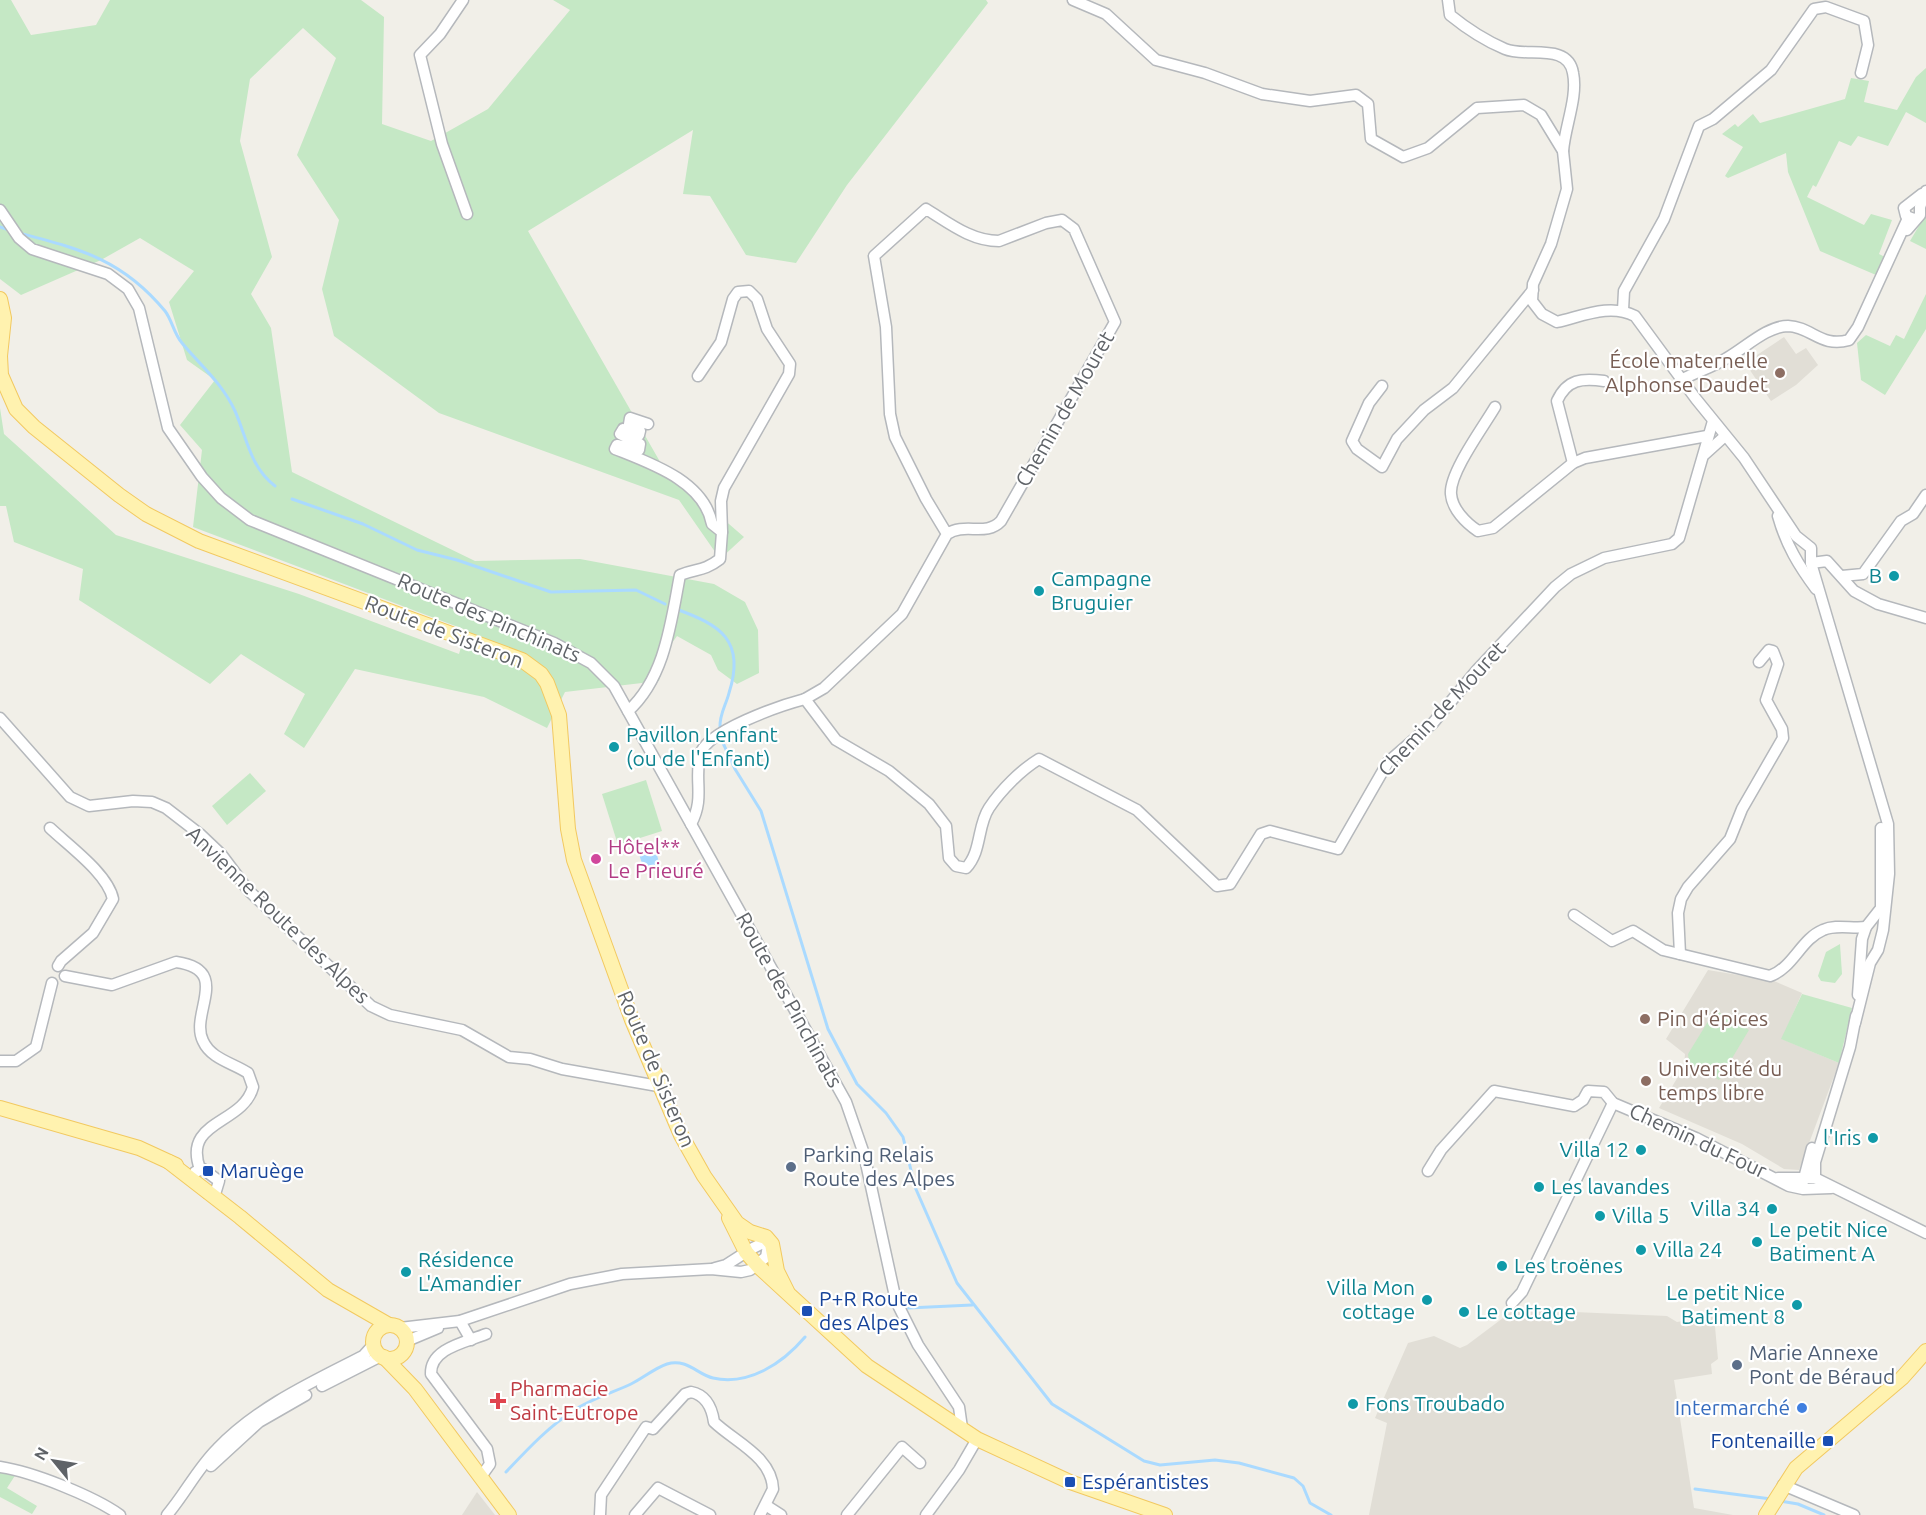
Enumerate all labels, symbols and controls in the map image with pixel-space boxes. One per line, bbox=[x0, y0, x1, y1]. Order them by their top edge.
street label: Chemin de Mouret bbox=[1010, 327, 1118, 490]
place label: École maternelle Alphonse Daudet bbox=[1605, 348, 1768, 396]
marker: École maternelle Alphonse Daudet bbox=[1773, 366, 1787, 380]
place label: B bbox=[1869, 563, 1882, 587]
place label: Campagne Bruguier bbox=[1051, 566, 1152, 614]
street label: Route des Pinchinats bbox=[394, 568, 584, 666]
marker: B bbox=[1887, 569, 1901, 583]
marker: Campagne Bruguier bbox=[1032, 584, 1046, 598]
street label: Route de Sisteron bbox=[362, 590, 527, 672]
street label: Chemin de Mouret bbox=[1373, 636, 1510, 781]
place label: Pavillon Lenfant (ou de l'Enfant) bbox=[626, 722, 778, 770]
marker: Pavillon Lenfant (ou de l'Enfant) bbox=[607, 740, 621, 754]
street label: Anvienne Route des Alpes bbox=[182, 821, 375, 1008]
place label: Hôtel** Le Prieuré bbox=[608, 834, 704, 882]
marker: Hôtel** Le Prieuré bbox=[589, 852, 603, 866]
street label: Route des Pinchinats bbox=[732, 908, 848, 1091]
street label: Route de Sisteron bbox=[613, 987, 701, 1151]
place label: Pin d'épices bbox=[1657, 1006, 1768, 1030]
marker: Pin d'épices bbox=[1638, 1012, 1652, 1026]
place label: Université du temps libre bbox=[1658, 1056, 1782, 1104]
marker: Université du temps libre bbox=[1639, 1074, 1653, 1088]
street label: Chemin du Four bbox=[1626, 1098, 1771, 1182]
place label: l'Iris bbox=[1823, 1125, 1861, 1149]
marker: l'Iris bbox=[1866, 1131, 1880, 1145]
place label: Villa 12 bbox=[1560, 1137, 1629, 1161]
place label: Parking Relais Route des Alpes bbox=[803, 1142, 955, 1190]
marker: Villa 12 bbox=[1634, 1143, 1648, 1157]
place label: Maruège bbox=[220, 1158, 304, 1182]
marker: Parking Relais Route des Alpes bbox=[784, 1160, 798, 1174]
marker: Maruège bbox=[201, 1164, 215, 1178]
place label: Les lavandes bbox=[1551, 1174, 1670, 1198]
marker: Les lavandes bbox=[1532, 1180, 1546, 1194]
place label: Villa 34 bbox=[1691, 1196, 1760, 1220]
marker: Villa 34 bbox=[1765, 1202, 1779, 1216]
place label: Villa 5 bbox=[1612, 1203, 1670, 1227]
marker: Villa 5 bbox=[1593, 1209, 1607, 1223]
place label: Le petit Nice Batiment A bbox=[1769, 1217, 1888, 1265]
marker: Le petit Nice Batiment A bbox=[1750, 1235, 1764, 1249]
place label: Villa 24 bbox=[1653, 1237, 1722, 1261]
marker: Villa 24 bbox=[1634, 1243, 1648, 1257]
place label: Résidence L'Amandier bbox=[418, 1247, 522, 1295]
place label: Les troënes bbox=[1514, 1253, 1623, 1277]
marker: Les troënes bbox=[1495, 1259, 1509, 1273]
marker: Résidence L'Amandier bbox=[399, 1265, 413, 1279]
place label: Villa Mon cottage bbox=[1327, 1275, 1415, 1323]
place label: Le petit Nice Batiment 8 bbox=[1666, 1280, 1785, 1328]
place label: P+R Route des Alpes bbox=[819, 1286, 918, 1334]
marker: Villa Mon cottage bbox=[1420, 1293, 1434, 1307]
marker: Le petit Nice Batiment 8 bbox=[1790, 1298, 1804, 1312]
place label: Le cottage bbox=[1476, 1299, 1576, 1323]
marker: P+R Route des Alpes bbox=[800, 1304, 814, 1318]
marker: Le cottage bbox=[1457, 1305, 1471, 1319]
place label: Marie Annexe Pont de Béraud bbox=[1749, 1340, 1895, 1388]
marker: Marie Annexe Pont de Béraud bbox=[1730, 1358, 1744, 1372]
place label: Pharmacie Saint-Eutrope bbox=[510, 1376, 639, 1424]
place label: Fons Troubado bbox=[1365, 1391, 1505, 1415]
marker: Pharmacie Saint-Eutrope bbox=[491, 1394, 505, 1408]
place label: Intermarché bbox=[1675, 1395, 1790, 1419]
marker: Fons Troubado bbox=[1346, 1397, 1360, 1411]
marker: Intermarché bbox=[1795, 1401, 1809, 1415]
place label: Fontenaille bbox=[1710, 1428, 1816, 1452]
north arrow bbox=[24, 1431, 84, 1491]
marker: Fontenaille bbox=[1821, 1434, 1835, 1448]
text: N bbox=[30, 1444, 52, 1463]
place label: Espérantistes bbox=[1082, 1469, 1209, 1493]
marker: Espérantistes bbox=[1063, 1475, 1077, 1489]

